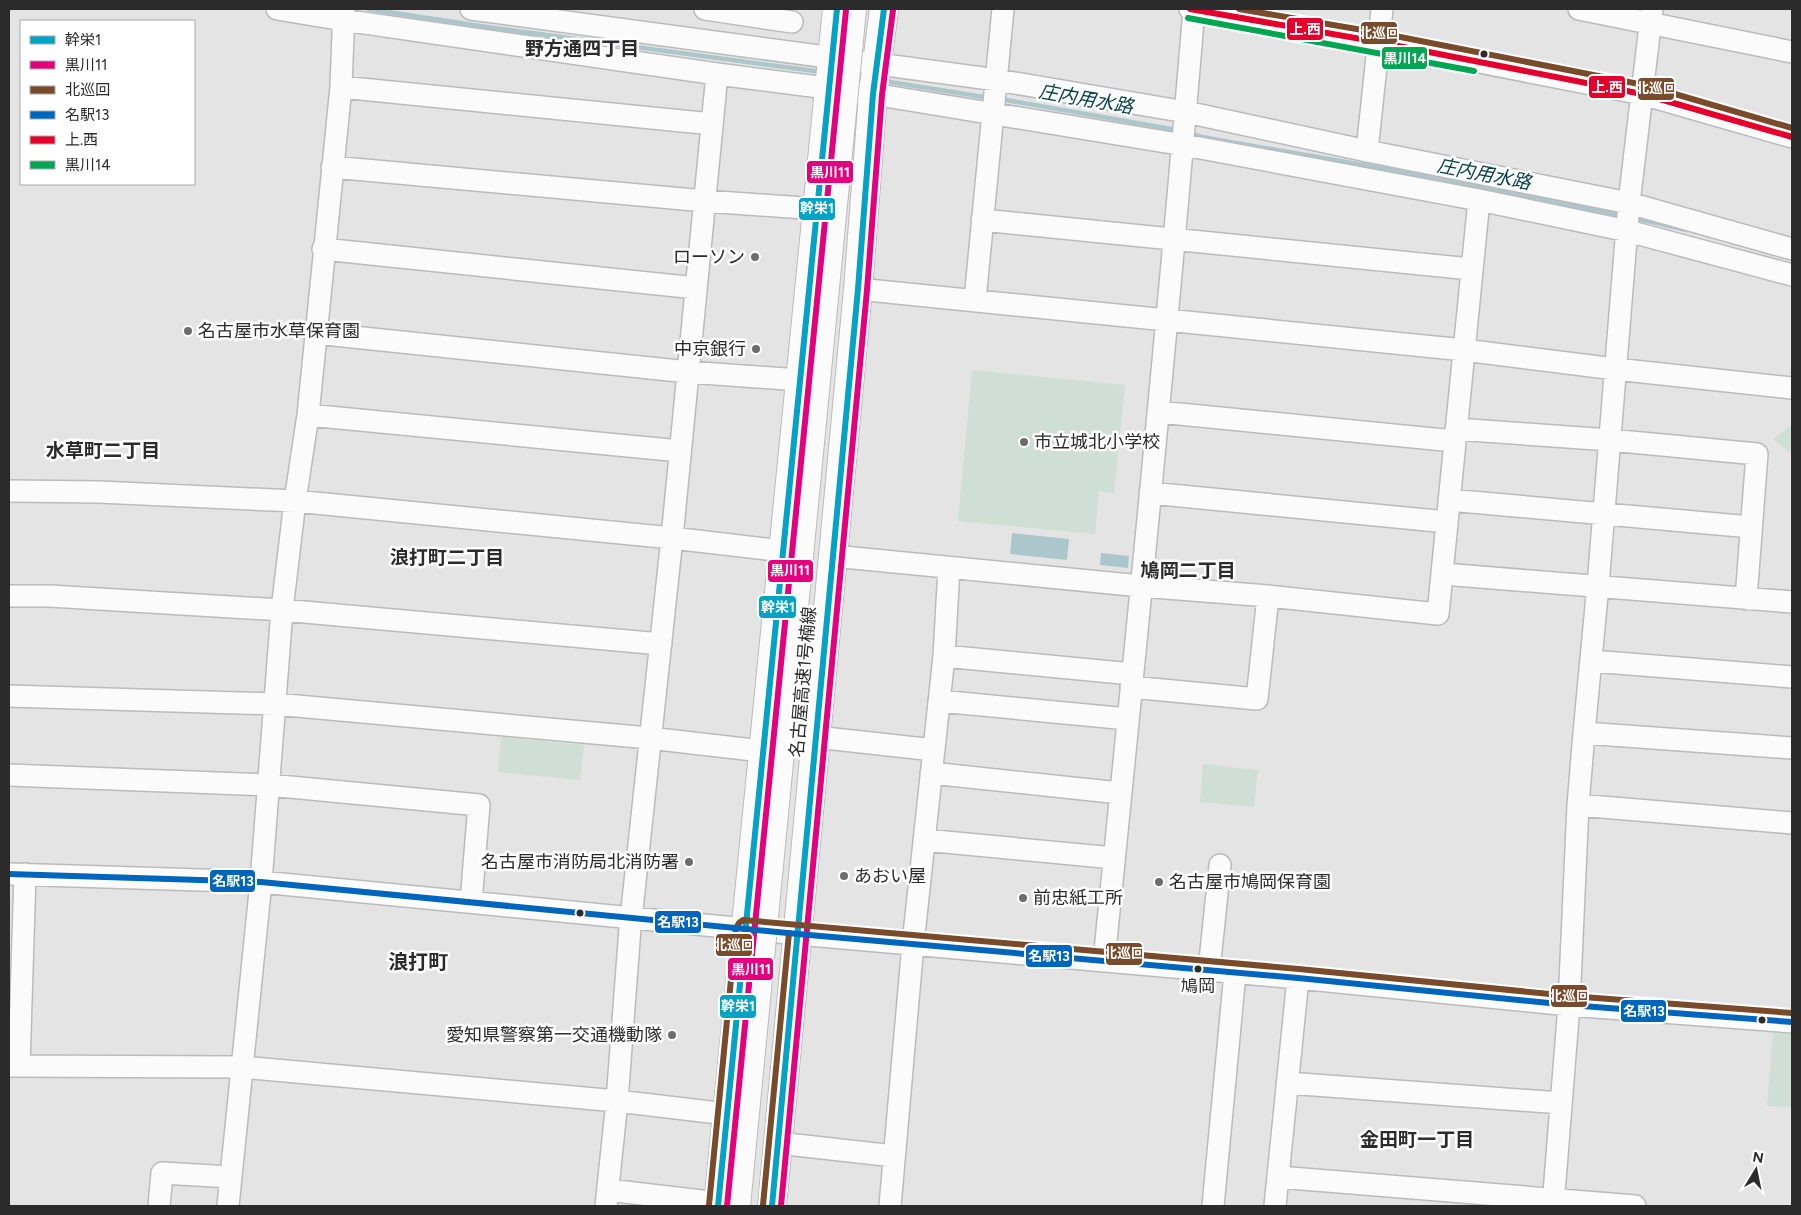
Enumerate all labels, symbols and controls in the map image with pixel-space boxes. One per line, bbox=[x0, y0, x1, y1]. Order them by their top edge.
line badge: 上.西 bbox=[1286, 17, 1324, 41]
legend bbox=[20, 20, 195, 185]
text: 上.西 bbox=[1289, 21, 1321, 38]
line badge: 北巡回 bbox=[1360, 21, 1398, 45]
text: 北巡回 bbox=[1358, 25, 1400, 42]
text: 幹栄1 bbox=[65, 31, 101, 49]
district label: 野方通四丁目 bbox=[525, 37, 639, 60]
line badge: 黒川14 bbox=[1381, 46, 1428, 70]
unlabelled marker bbox=[1479, 49, 1489, 59]
text: 黒川14 bbox=[1384, 50, 1427, 67]
text: 黒川11 bbox=[65, 56, 107, 74]
line badge: 上.西 bbox=[1588, 75, 1626, 99]
line badge: 北巡回 bbox=[1637, 77, 1675, 101]
water label: 庄内用水路 bbox=[1037, 79, 1137, 119]
text: 上.西 bbox=[1591, 79, 1623, 96]
text: 北巡回 bbox=[1635, 80, 1677, 97]
text: 北巡回 bbox=[65, 81, 110, 99]
text: 名駅13 bbox=[65, 106, 109, 124]
text: 上.西 bbox=[65, 131, 98, 149]
water label: 庄内用水路 bbox=[1435, 154, 1535, 195]
text: 黒川14 bbox=[65, 156, 111, 174]
line badge: 黒川11 bbox=[806, 160, 854, 184]
text: 黒川11 bbox=[810, 164, 850, 181]
line badge: 幹栄1 bbox=[798, 197, 836, 221]
text: 幹栄1 bbox=[800, 200, 834, 217]
place label: ローソン bbox=[673, 246, 745, 268]
marker: ローソン bbox=[749, 251, 761, 263]
place label: 名古屋市水草保育園 bbox=[198, 320, 360, 342]
marker: 名古屋市水草保育園 bbox=[182, 325, 194, 337]
place label: 中京銀行 bbox=[674, 338, 746, 360]
marker: 中京銀行 bbox=[750, 343, 762, 355]
place label: 市立城北小学校 bbox=[1034, 431, 1160, 453]
marker: 市立城北小学校 bbox=[1018, 436, 1030, 448]
district label: 水草町二丁目 bbox=[46, 439, 160, 462]
district label: 浪打町二丁目 bbox=[390, 546, 504, 569]
line badge: 黒川11 bbox=[767, 559, 814, 583]
district label: 鳩岡二丁目 bbox=[1140, 559, 1236, 582]
text: 黒川11 bbox=[770, 562, 810, 579]
line badge: 幹栄1 bbox=[758, 595, 797, 619]
text: 幹栄1 bbox=[761, 599, 795, 616]
street label: 名古屋高速1号楠線 bbox=[785, 606, 821, 758]
place label: 名古屋市消防局北消防署 bbox=[481, 851, 679, 873]
marker: 名古屋市消防局北消防署 bbox=[683, 856, 695, 868]
place label: あおい屋 bbox=[854, 865, 926, 887]
line badge: 名駅13 bbox=[209, 869, 256, 893]
marker: あおい屋 bbox=[838, 870, 850, 882]
place label: 名古屋市鳩岡保育園 bbox=[1169, 871, 1331, 893]
text: 名駅13 bbox=[212, 873, 254, 890]
marker: 名古屋市鳩岡保育園 bbox=[1153, 876, 1165, 888]
place label: 前忠紙工所 bbox=[1033, 887, 1123, 909]
marker: 前忠紙工所 bbox=[1017, 892, 1029, 904]
unlabelled marker bbox=[575, 908, 585, 918]
line badge: 名駅13 bbox=[654, 910, 702, 934]
text: 名駅13 bbox=[657, 914, 699, 931]
line badge: 北巡回 bbox=[715, 933, 753, 957]
text: 北巡回 bbox=[713, 937, 755, 954]
line badge: 北巡回 bbox=[1105, 942, 1143, 966]
line badge: 名駅13 bbox=[1025, 944, 1073, 968]
text: 北巡回 bbox=[1103, 945, 1145, 962]
text: 名駅13 bbox=[1028, 948, 1070, 965]
district label: 浪打町 bbox=[388, 950, 448, 974]
line badge: 黒川11 bbox=[727, 957, 774, 981]
text: 黒川11 bbox=[731, 961, 771, 978]
marker: 鳩岡 bbox=[1193, 964, 1203, 974]
place label: 鳩岡 bbox=[1181, 976, 1215, 996]
line badge: 北巡回 bbox=[1550, 984, 1588, 1008]
text: 北巡回 bbox=[1548, 988, 1590, 1005]
line badge: 幹栄1 bbox=[719, 994, 757, 1019]
text: 幹栄1 bbox=[721, 998, 755, 1015]
line badge: 名駅13 bbox=[1620, 999, 1667, 1023]
text: 名駅13 bbox=[1623, 1003, 1665, 1020]
unlabelled marker bbox=[1757, 1015, 1767, 1025]
place label: 愛知県警察第一交通機動隊 bbox=[446, 1024, 662, 1046]
marker: 愛知県警察第一交通機動隊 bbox=[666, 1029, 678, 1041]
district label: 金田町一丁目 bbox=[1360, 1128, 1474, 1151]
north arrow bbox=[1731, 1145, 1781, 1195]
text: N bbox=[1751, 1148, 1765, 1167]

